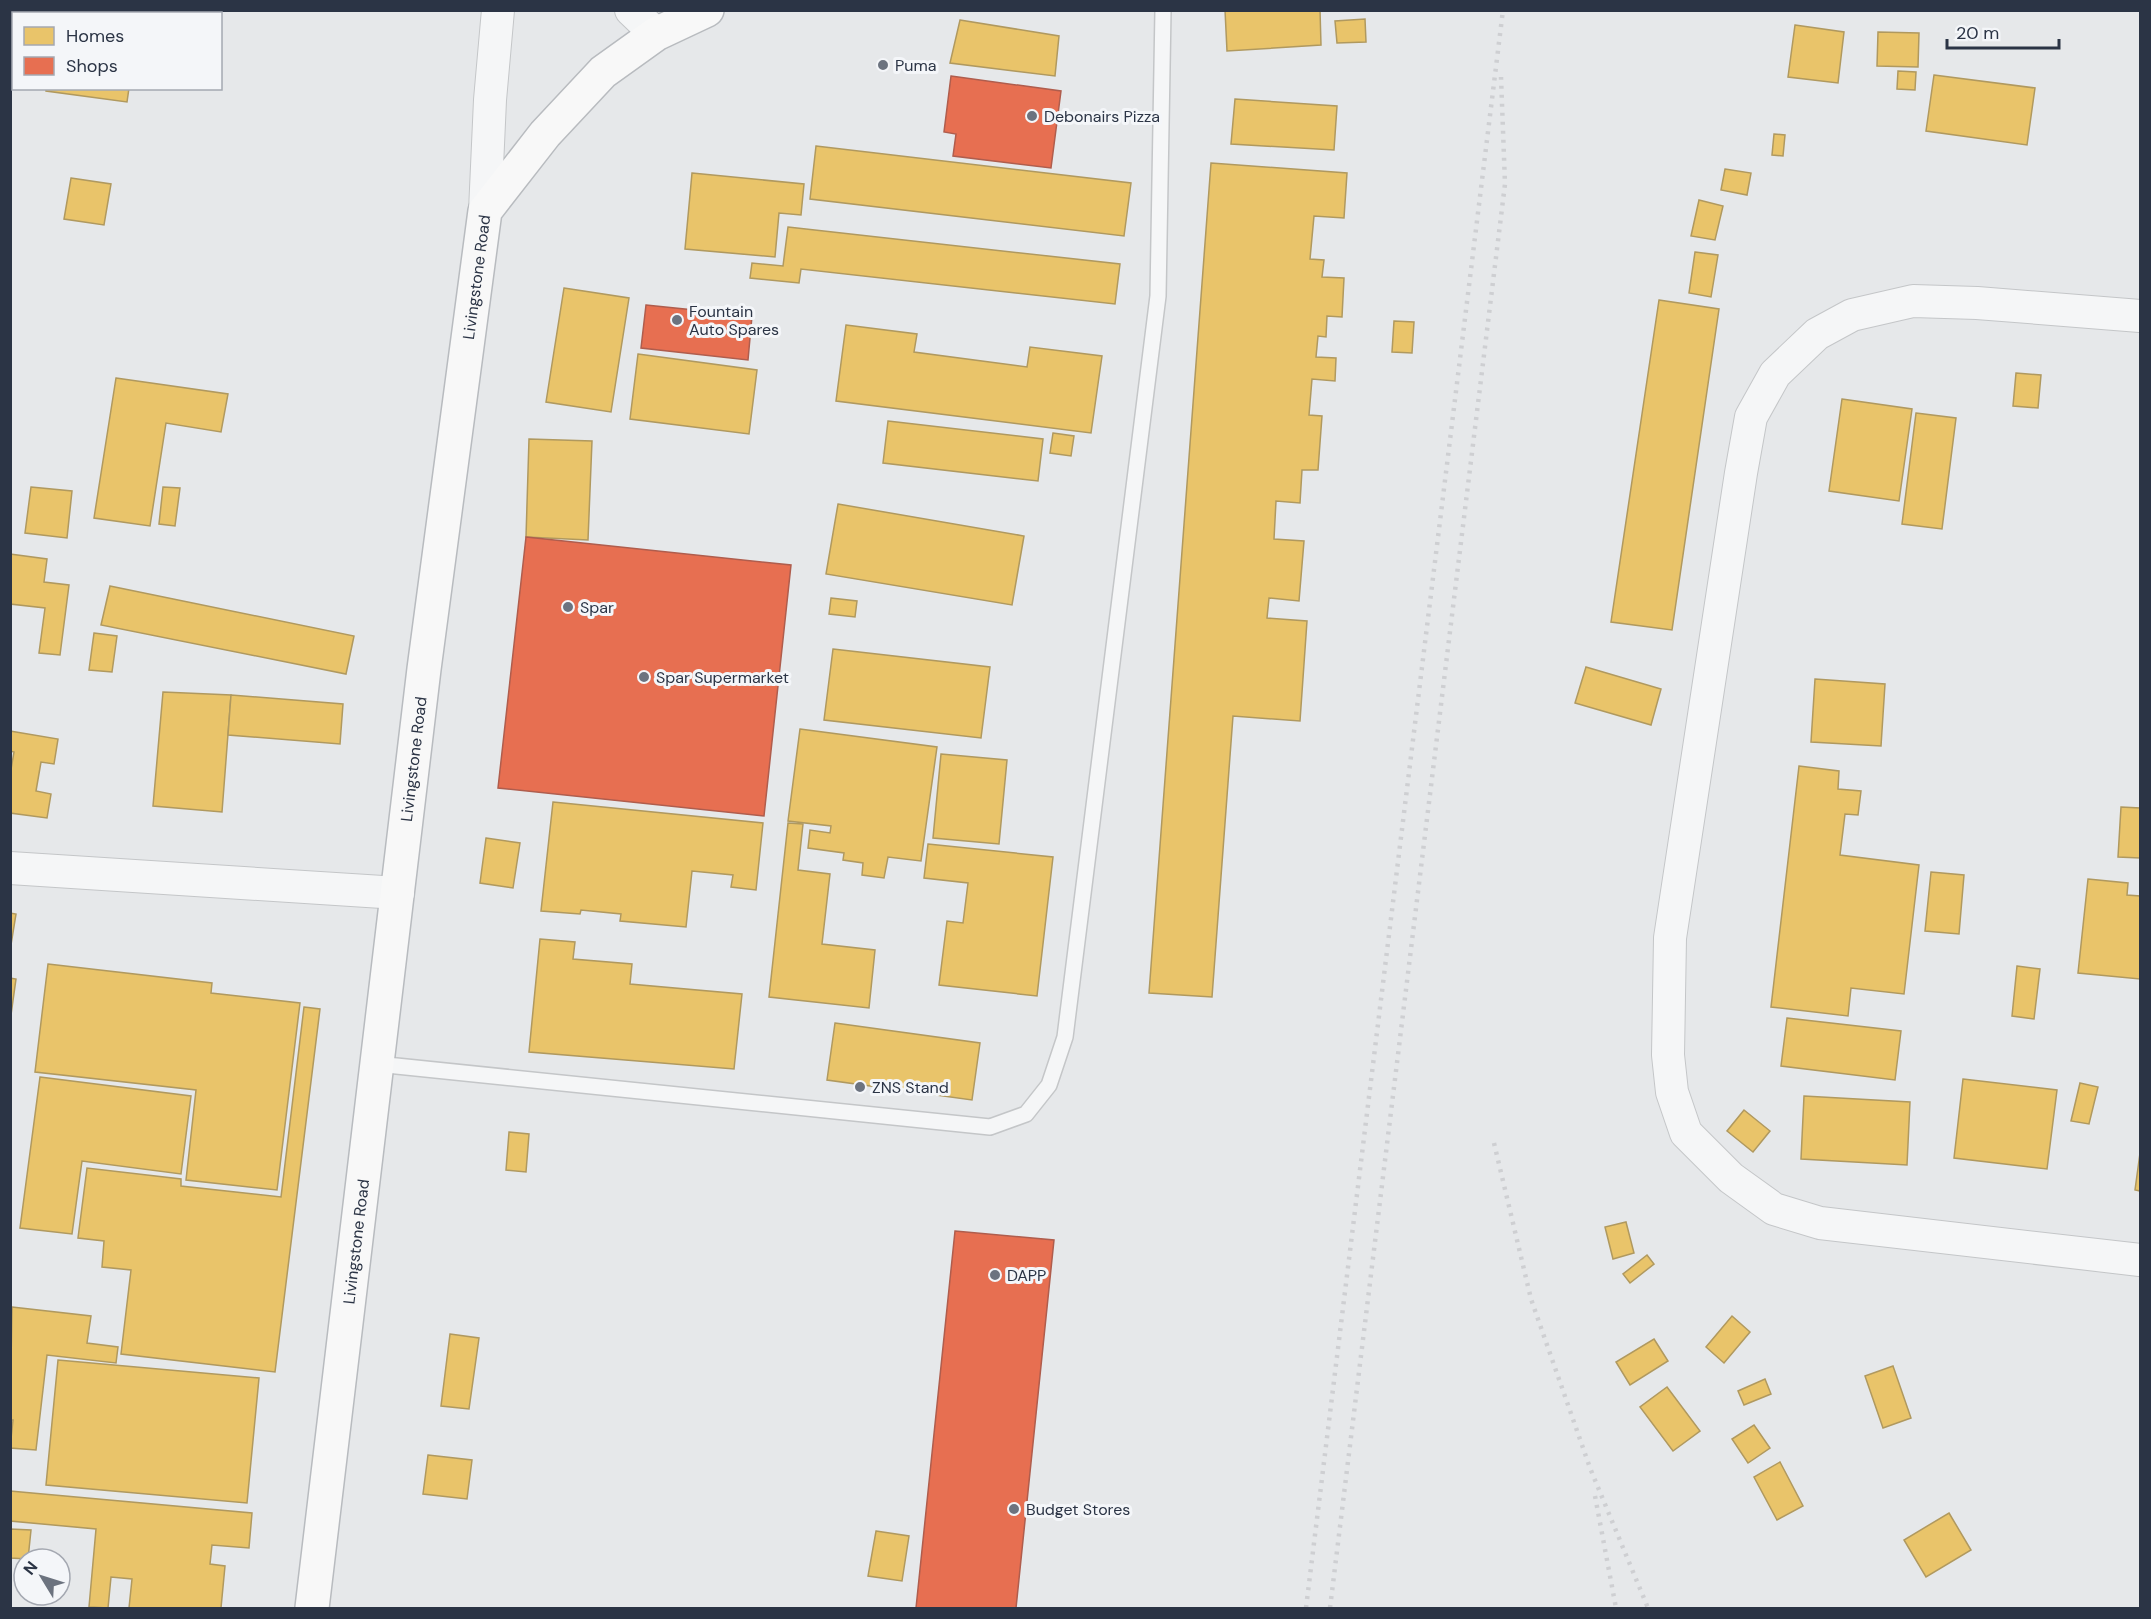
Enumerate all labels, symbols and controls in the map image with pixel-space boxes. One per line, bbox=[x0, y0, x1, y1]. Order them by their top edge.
legend bbox=[12, 12, 222, 90]
scale bar bbox=[1947, 12, 2060, 50]
text: 20 m bbox=[1956, 21, 1999, 45]
text: Homes bbox=[66, 24, 124, 48]
text: Shops bbox=[66, 54, 118, 78]
place label: Puma bbox=[895, 55, 936, 76]
marker: Puma bbox=[876, 58, 890, 72]
place label: Debonairs Pizza bbox=[1044, 106, 1160, 127]
marker: Debonairs Pizza bbox=[1025, 109, 1039, 123]
street label: Livingstone Road bbox=[458, 213, 495, 341]
place label: Fountain Auto Spares bbox=[689, 301, 779, 340]
marker: Fountain Auto Spares bbox=[670, 313, 684, 327]
place label: Spar bbox=[580, 597, 614, 618]
marker: Spar bbox=[561, 600, 575, 614]
place label: Spar Supermarket bbox=[656, 667, 789, 688]
marker: Spar Supermarket bbox=[637, 670, 651, 684]
street label: Livingstone Road bbox=[396, 695, 432, 823]
place label: ZNS Stand bbox=[872, 1077, 949, 1098]
marker: ZNS Stand bbox=[853, 1080, 867, 1094]
street label: Livingstone Road bbox=[338, 1178, 374, 1305]
place label: DAPP bbox=[1007, 1265, 1046, 1286]
marker: DAPP bbox=[988, 1268, 1002, 1282]
place label: Budget Stores bbox=[1026, 1499, 1130, 1520]
marker: Budget Stores bbox=[1007, 1502, 1021, 1516]
north arrow bbox=[12, 1547, 72, 1607]
text: N bbox=[19, 1557, 42, 1579]

